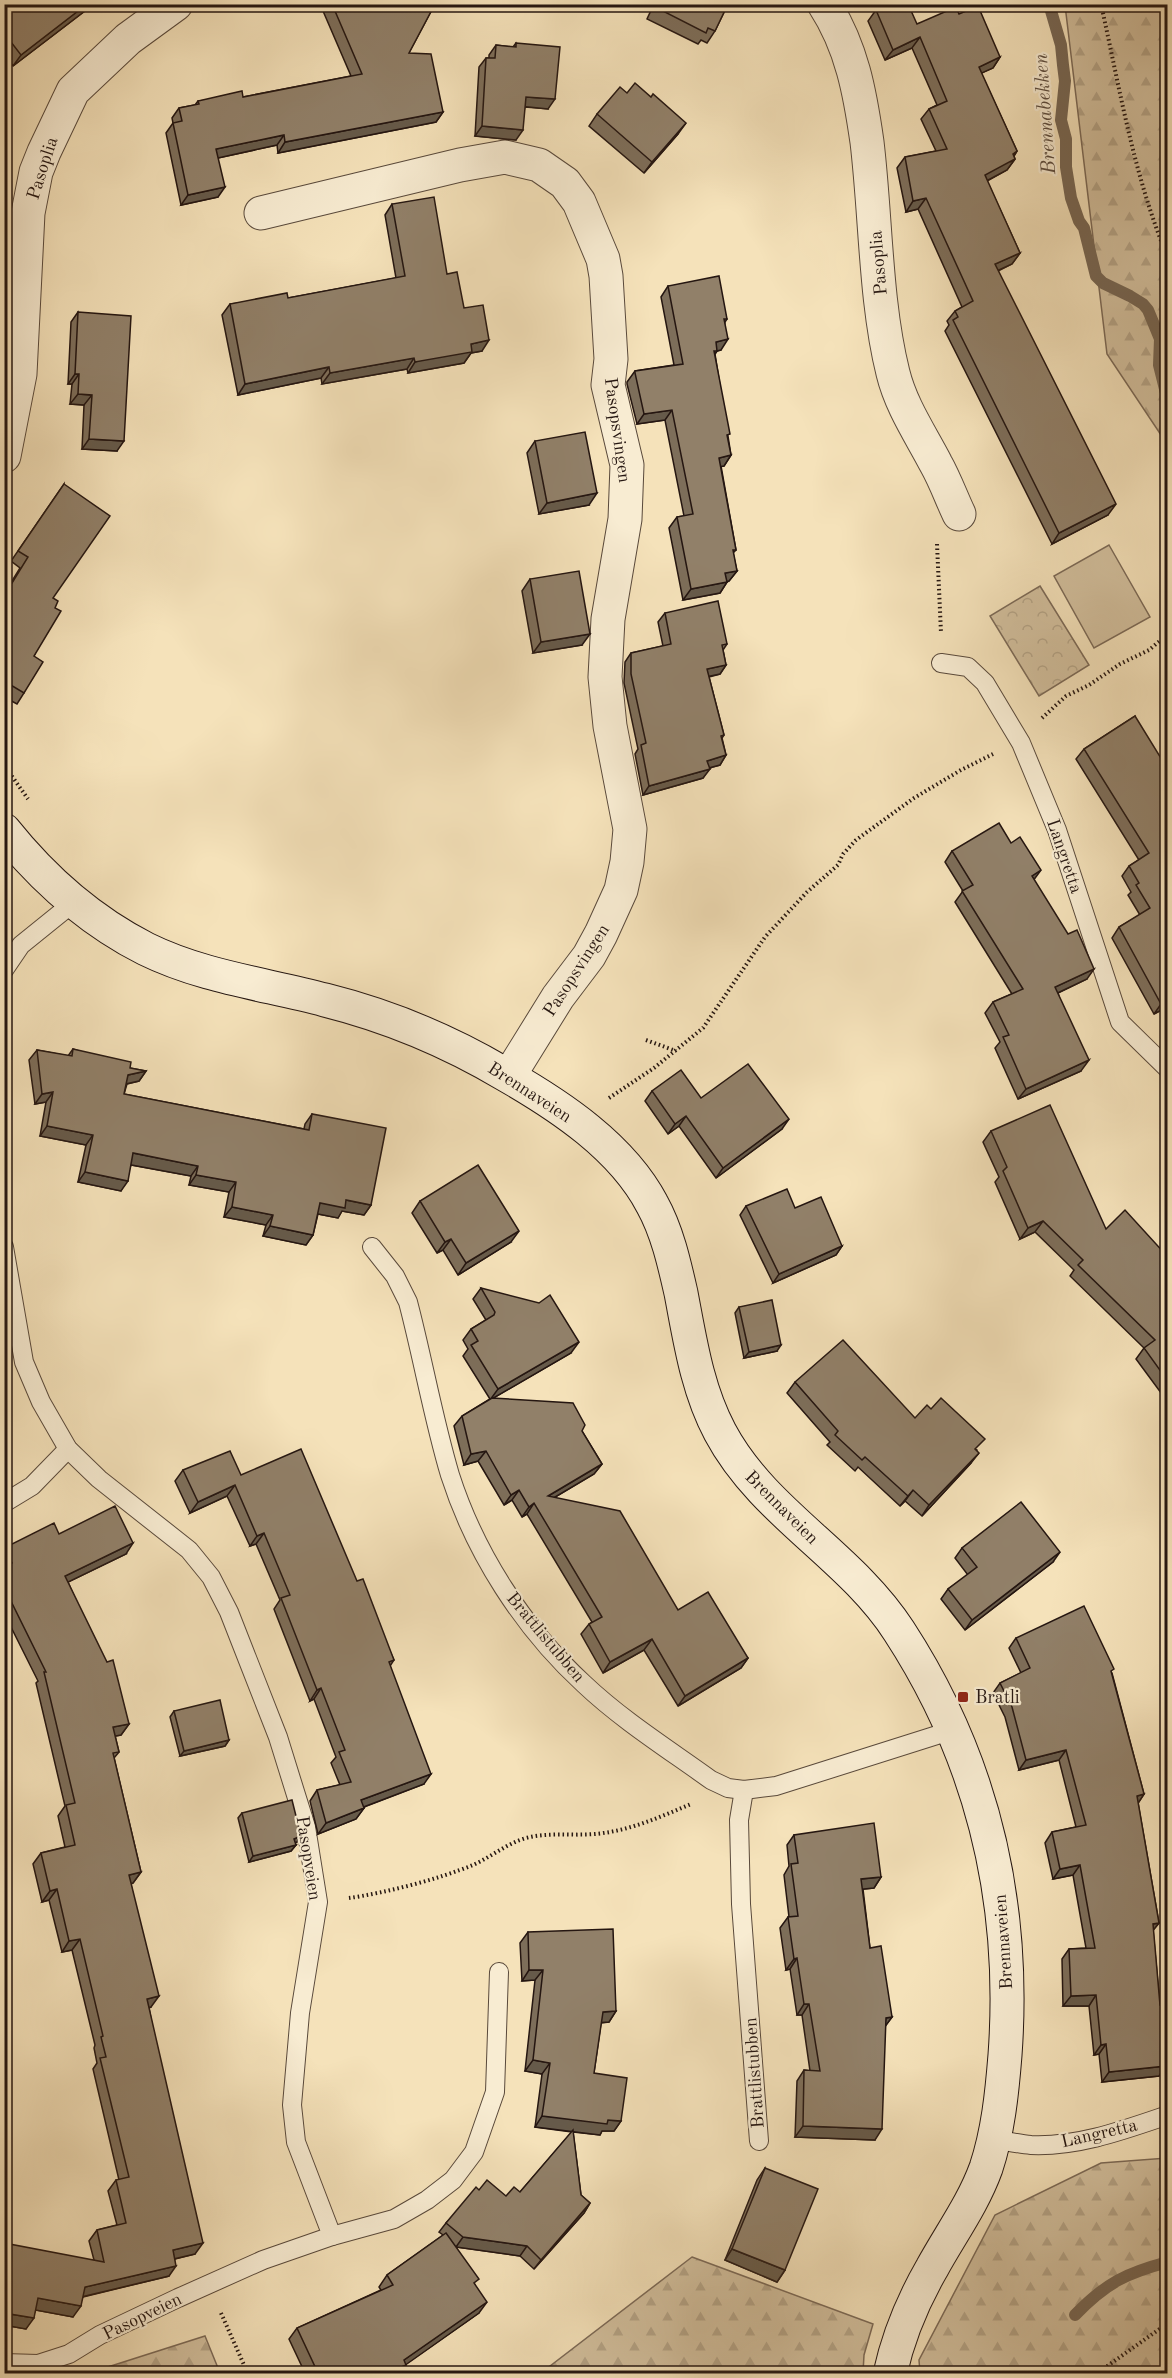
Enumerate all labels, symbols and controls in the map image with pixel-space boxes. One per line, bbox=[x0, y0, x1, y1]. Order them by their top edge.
water label: Brennabekken bbox=[1032, 53, 1060, 176]
street label: Pasoplia bbox=[24, 135, 62, 202]
street label: Pasoplia bbox=[867, 230, 891, 296]
street label: Pasopsvingen bbox=[601, 376, 633, 484]
street label: Langretta bbox=[1043, 817, 1085, 896]
street label: Pasopsvingen bbox=[540, 921, 613, 1020]
street label: Brennaveien bbox=[484, 1059, 575, 1127]
street label: Brennaveien bbox=[741, 1468, 822, 1548]
street label: Brattlistubben bbox=[503, 1589, 588, 1686]
place label: Bratli bbox=[975, 1689, 1020, 1707]
marker: Bratli bbox=[956, 1690, 970, 1704]
street label: Pasopveien bbox=[292, 1815, 324, 1902]
street label: Brennaveien bbox=[992, 1893, 1016, 1990]
street label: Brattlistubben bbox=[742, 2017, 768, 2129]
street label: Langretta bbox=[1059, 2116, 1139, 2151]
street label: Pasopveien bbox=[100, 2290, 185, 2344]

